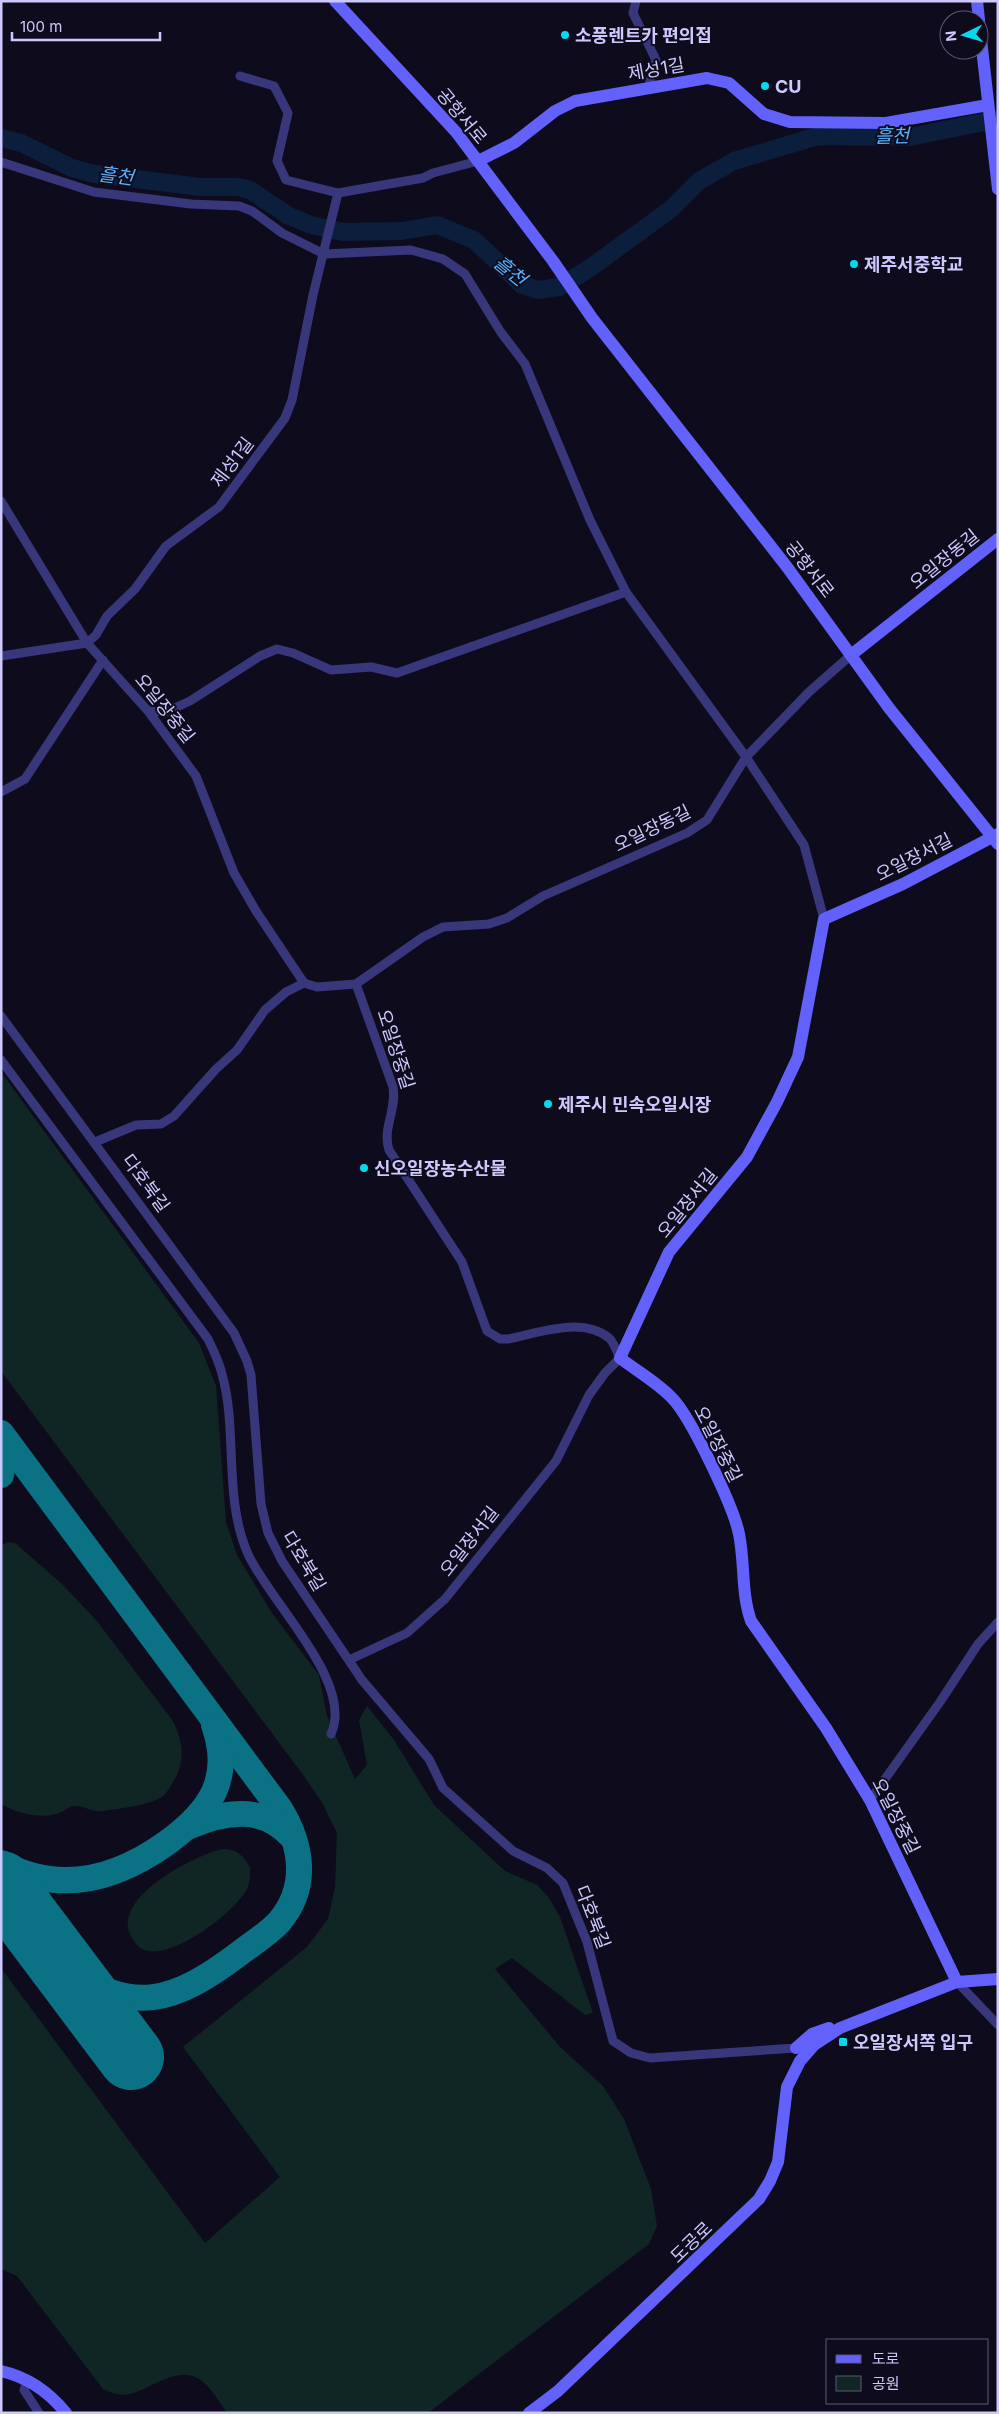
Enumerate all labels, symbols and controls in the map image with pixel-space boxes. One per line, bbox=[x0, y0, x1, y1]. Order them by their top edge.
scale bar bbox=[12, 10, 160, 42]
north arrow bbox=[939, 10, 989, 60]
text: 100 m bbox=[20, 17, 62, 36]
place label: 소풍렌트카 편의접 bbox=[575, 25, 712, 46]
marker: 소풍렌트카 편의접 bbox=[559, 29, 571, 41]
text: N bbox=[942, 30, 959, 42]
street label: 제성1길 bbox=[626, 54, 686, 84]
place label: CU bbox=[775, 76, 802, 97]
marker: CU bbox=[759, 80, 771, 92]
street label: 공항서로 bbox=[433, 84, 491, 148]
water label: 흘천 bbox=[874, 124, 911, 148]
water label: 흘천 bbox=[97, 162, 136, 190]
water label: 흘천 bbox=[489, 251, 532, 292]
place label: 제주서중학교 bbox=[864, 254, 963, 275]
marker: 제주서중학교 bbox=[848, 258, 860, 270]
street label: 제성1길 bbox=[206, 433, 258, 491]
street label: 오일장동길 bbox=[905, 525, 983, 593]
street label: 공항서로 bbox=[781, 536, 839, 602]
street label: 오일장중길 bbox=[131, 669, 199, 747]
street label: 오일장동길 bbox=[610, 800, 694, 856]
street label: 오일장서길 bbox=[872, 829, 956, 885]
street label: 오일장중길 bbox=[373, 1006, 419, 1092]
place label: 제주시 민속오일시장 bbox=[558, 1094, 712, 1115]
marker: 제주시 민속오일시장 bbox=[542, 1098, 554, 1110]
street label: 다호북길 bbox=[118, 1150, 174, 1216]
place label: 신오일장농수산물 bbox=[374, 1158, 506, 1179]
marker: 신오일장농수산물 bbox=[358, 1162, 370, 1174]
street label: 오일장서길 bbox=[653, 1164, 721, 1242]
street label: 오일장중길 bbox=[690, 1402, 746, 1486]
street label: 오일장서길 bbox=[435, 1502, 503, 1580]
street label: 다호북길 bbox=[278, 1527, 330, 1595]
street label: 오일장중길 bbox=[868, 1774, 924, 1858]
street label: 다호북길 bbox=[571, 1882, 615, 1952]
place label: 오일장서쪽 입구 bbox=[853, 2032, 973, 2053]
marker: 오일장서쪽 입구 bbox=[837, 2036, 849, 2048]
street label: 도공로 bbox=[666, 2217, 716, 2267]
legend bbox=[826, 2339, 989, 2404]
text: 도로 bbox=[872, 2349, 900, 2368]
text: 공원 bbox=[872, 2374, 900, 2393]

